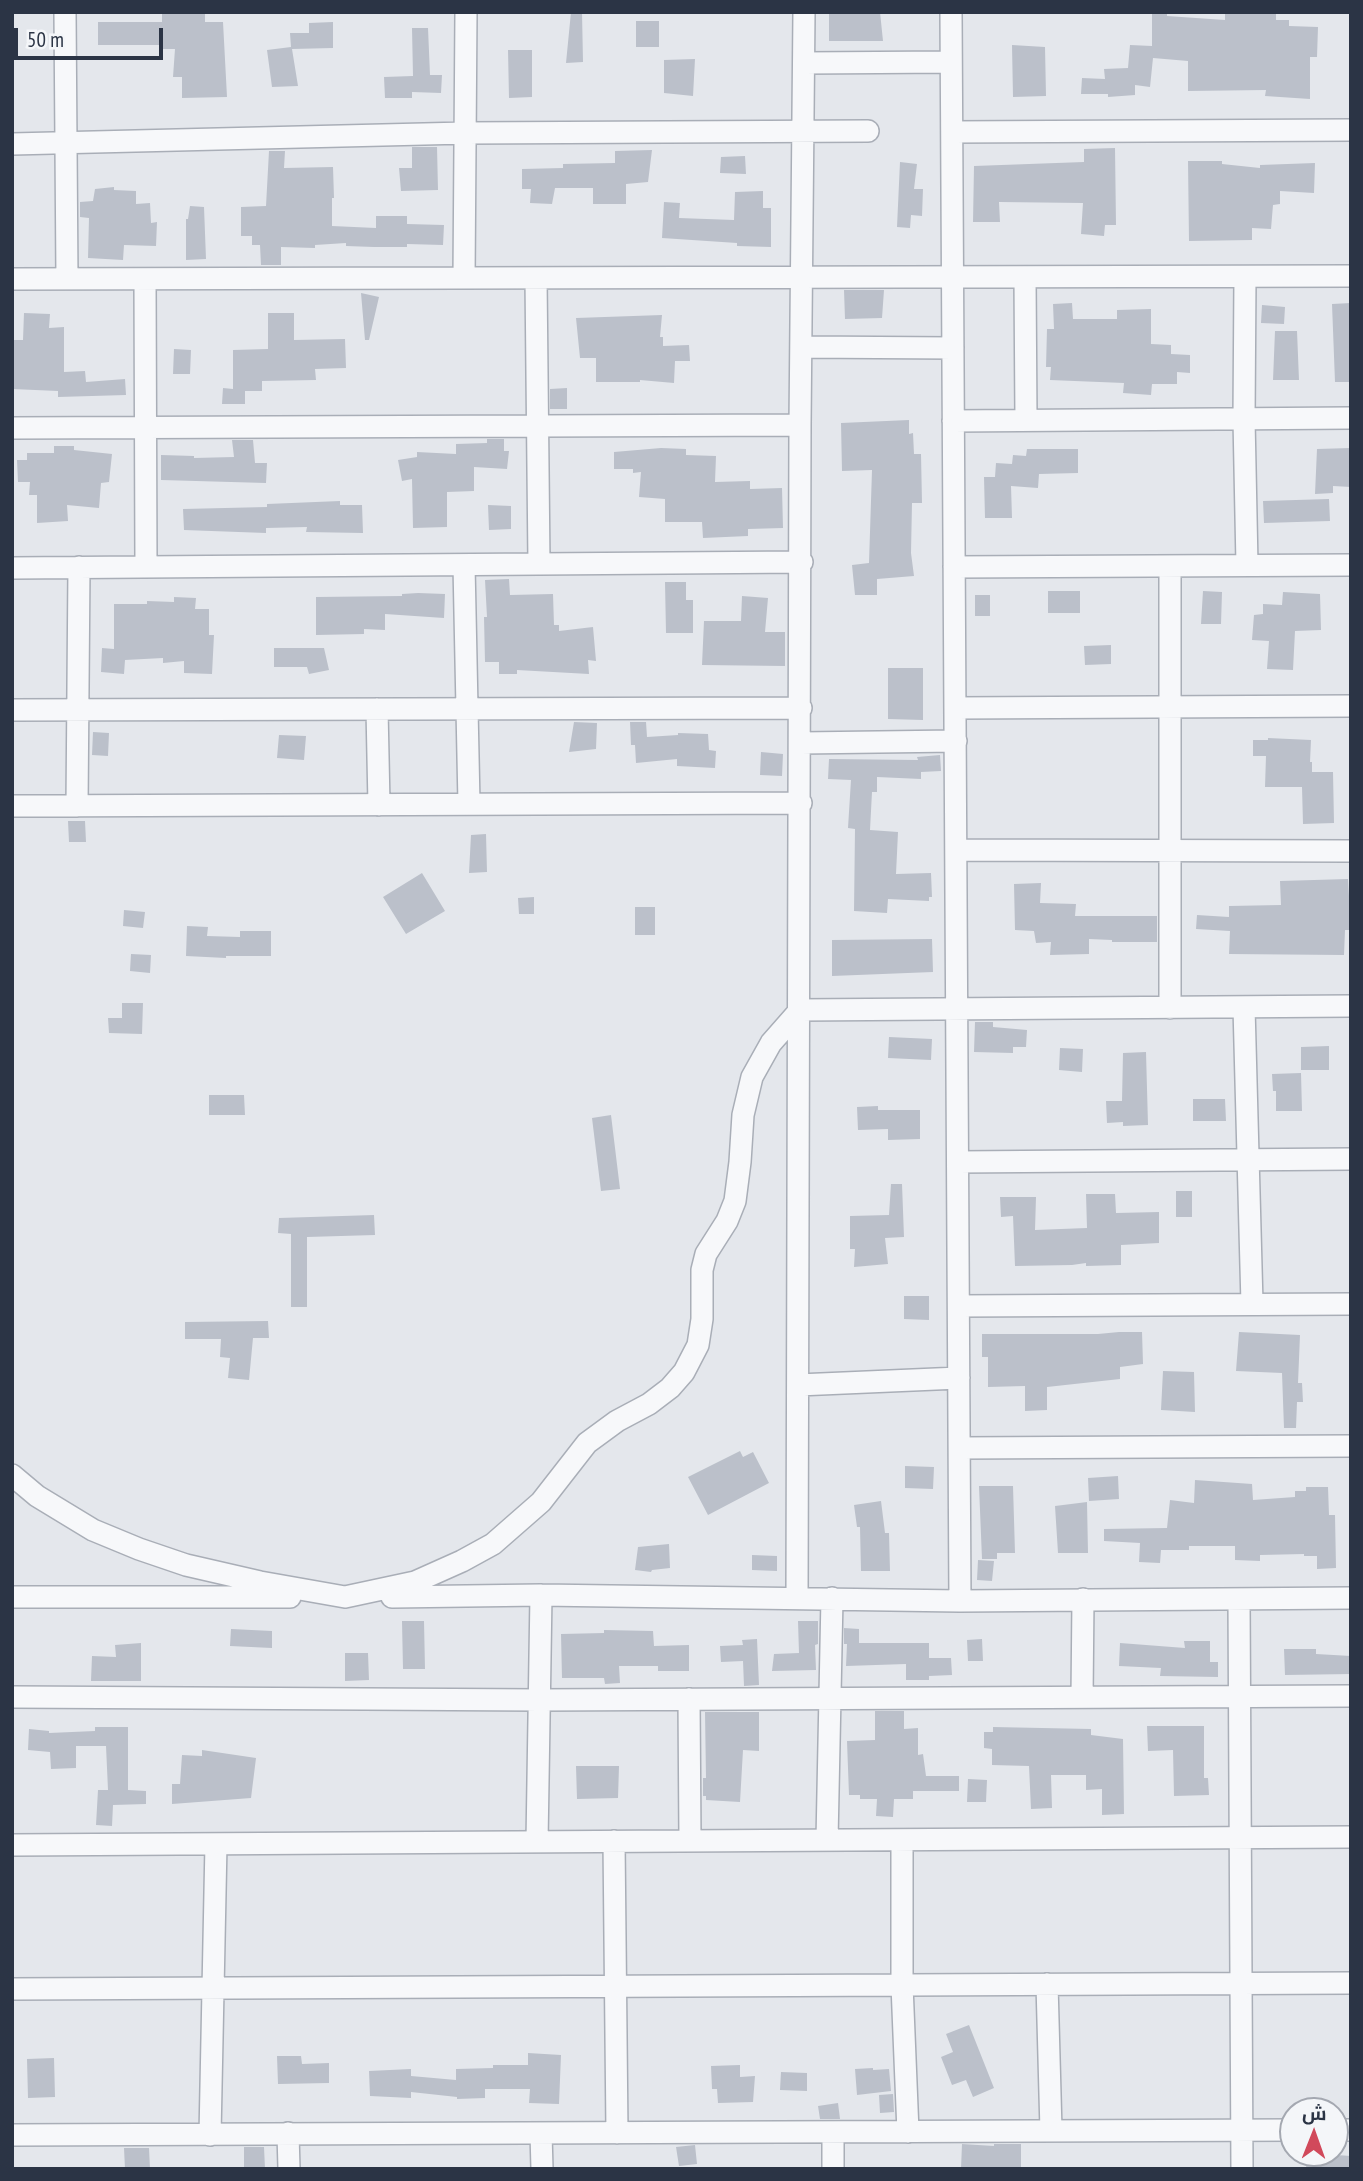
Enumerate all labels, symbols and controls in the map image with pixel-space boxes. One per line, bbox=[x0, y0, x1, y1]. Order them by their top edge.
scale bar bbox=[18, 14, 166, 58]
text: 50 m bbox=[27, 26, 64, 53]
north arrow bbox=[1279, 2097, 1349, 2167]
text: ش bbox=[1302, 2101, 1327, 2125]

